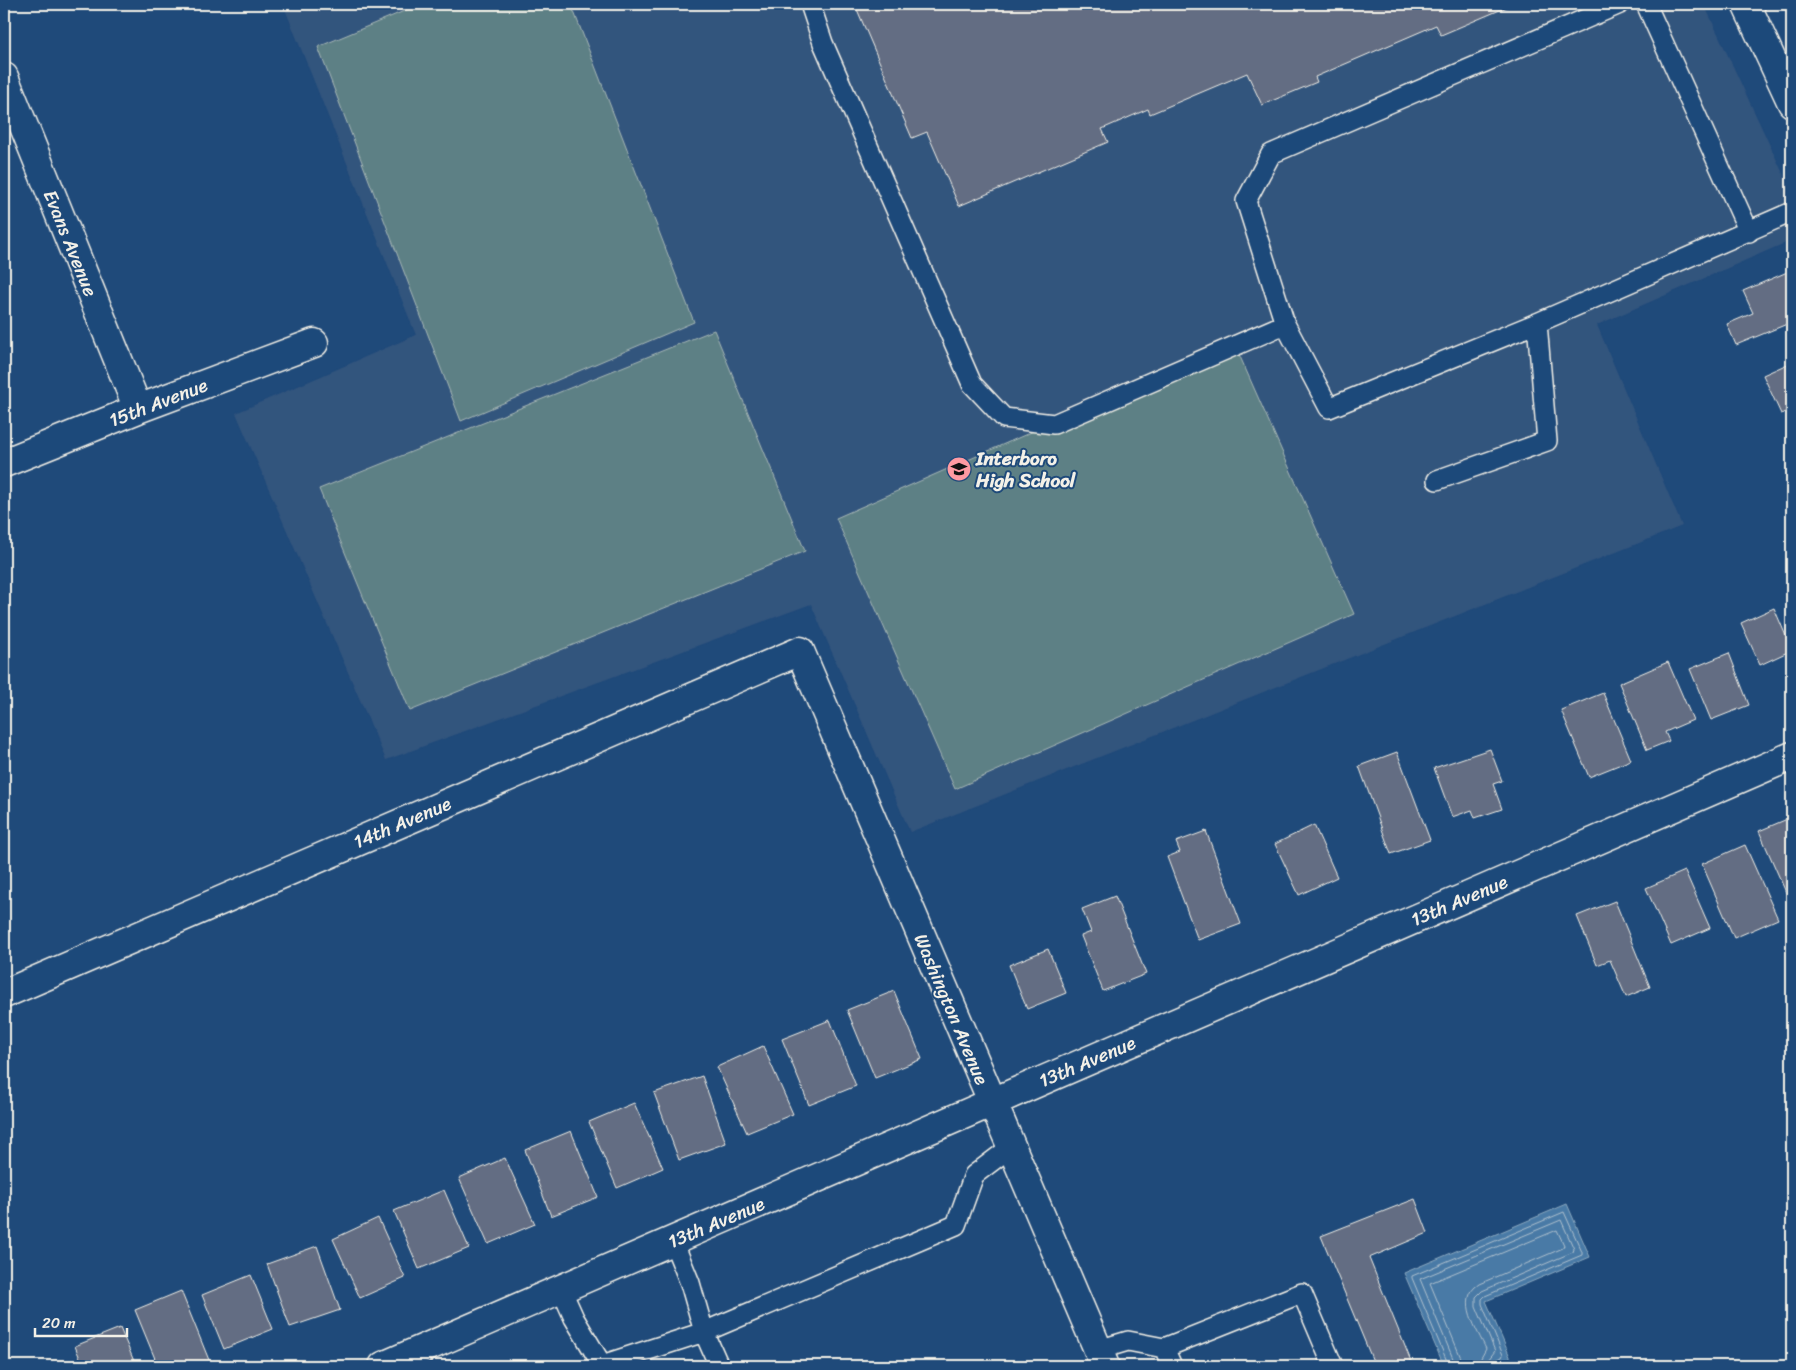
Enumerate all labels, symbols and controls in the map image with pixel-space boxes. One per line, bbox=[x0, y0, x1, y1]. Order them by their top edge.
street label: Evans Avenue bbox=[34, 185, 107, 302]
street label: 15th Avenue bbox=[104, 368, 212, 436]
place label: Interboro High School bbox=[975, 442, 1077, 497]
school or university icon: Interboro High School bbox=[946, 456, 972, 482]
street label: 14th Avenue bbox=[348, 787, 456, 858]
street label: 13th Avenue bbox=[1406, 865, 1513, 936]
street label: Washington Avenue bbox=[905, 928, 998, 1090]
street label: 13th Avenue bbox=[1034, 1026, 1141, 1097]
street label: 13th Avenue bbox=[663, 1187, 770, 1258]
scale bar bbox=[35, 1305, 128, 1337]
text: 20 m bbox=[42, 1310, 76, 1336]

